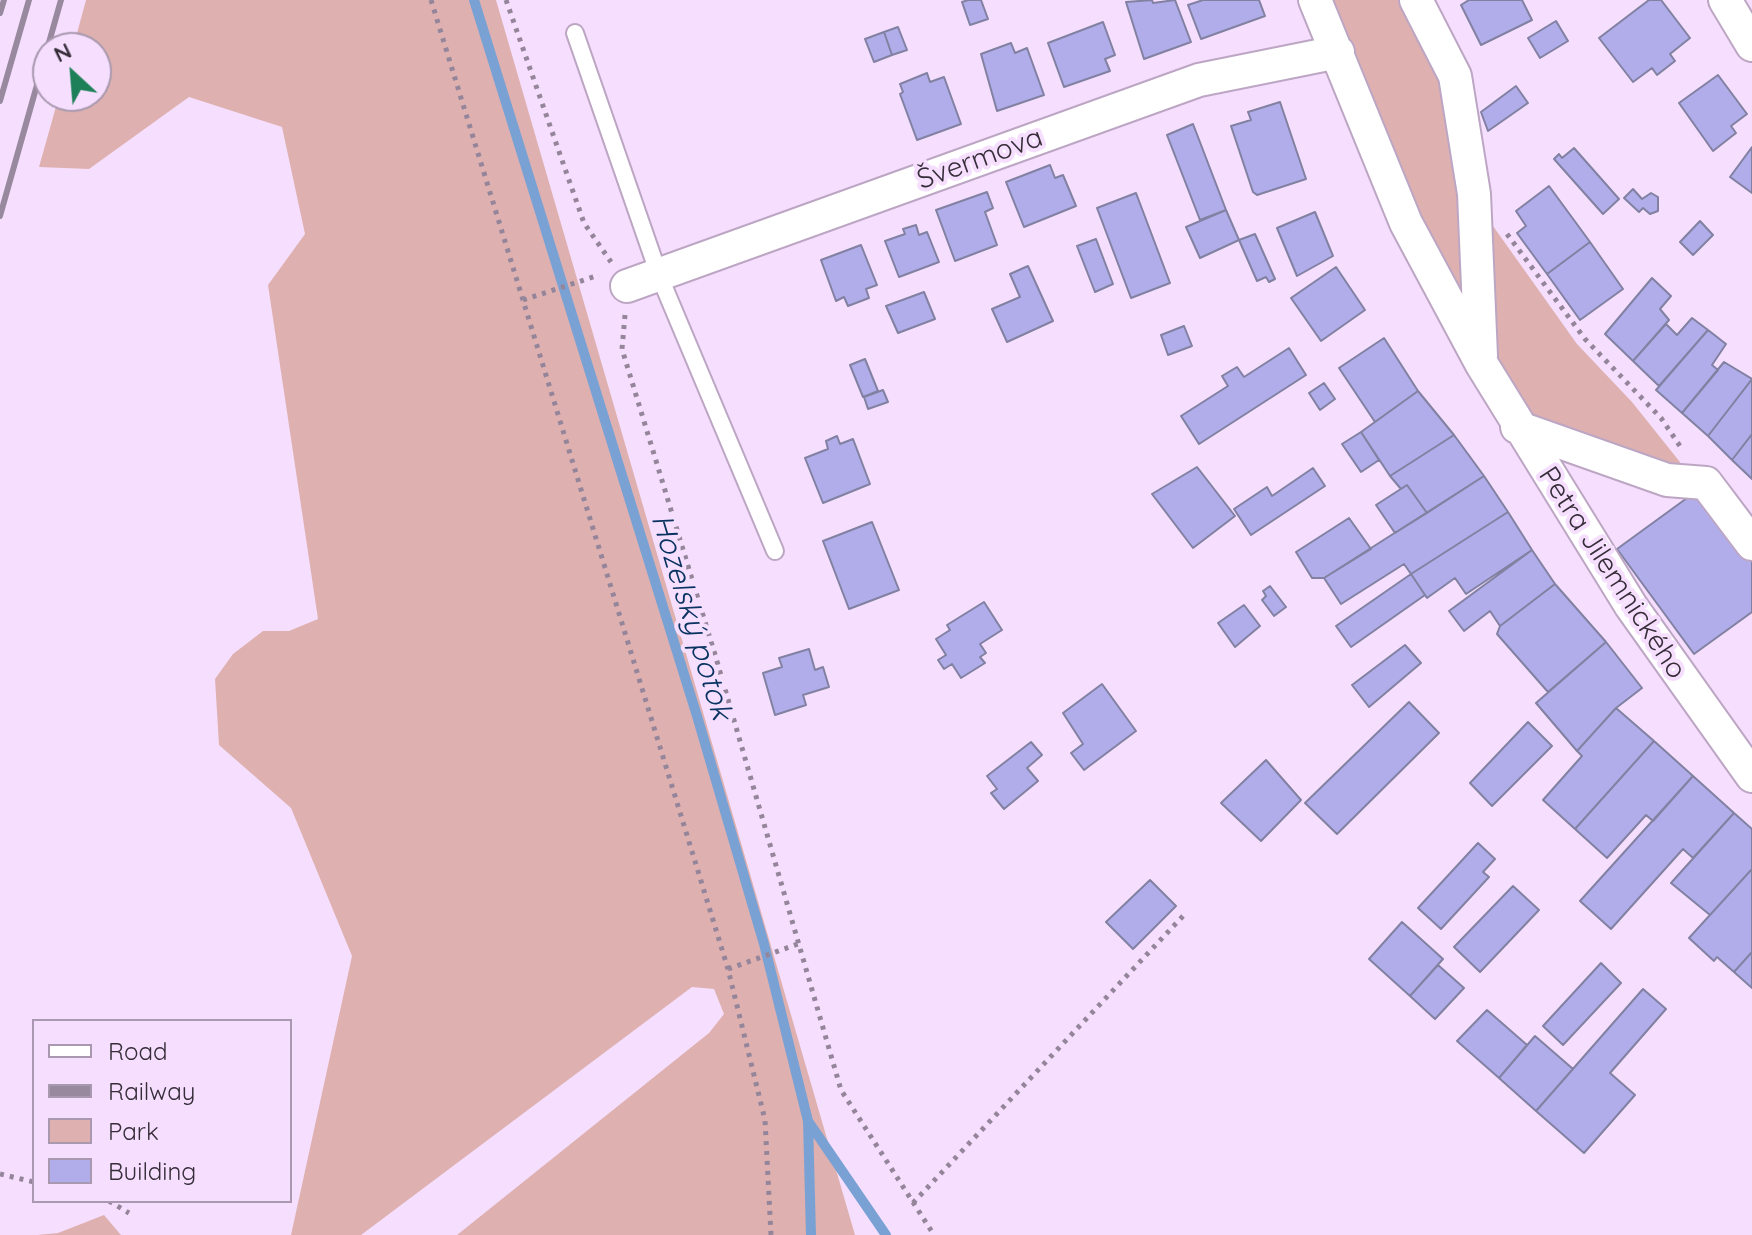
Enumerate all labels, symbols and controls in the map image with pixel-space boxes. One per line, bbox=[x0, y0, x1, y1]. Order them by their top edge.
north arrow bbox=[32, 32, 112, 112]
text: N bbox=[49, 36, 76, 68]
street label: Švermova bbox=[913, 121, 1047, 197]
street label: Petra Jilemnického bbox=[1531, 461, 1693, 685]
water label: Hozelský potok bbox=[643, 510, 739, 724]
legend bbox=[32, 1019, 292, 1203]
text: Road bbox=[108, 1036, 168, 1066]
text: Railway bbox=[108, 1076, 195, 1106]
text: Park bbox=[108, 1116, 159, 1146]
text: Building bbox=[108, 1156, 196, 1186]

